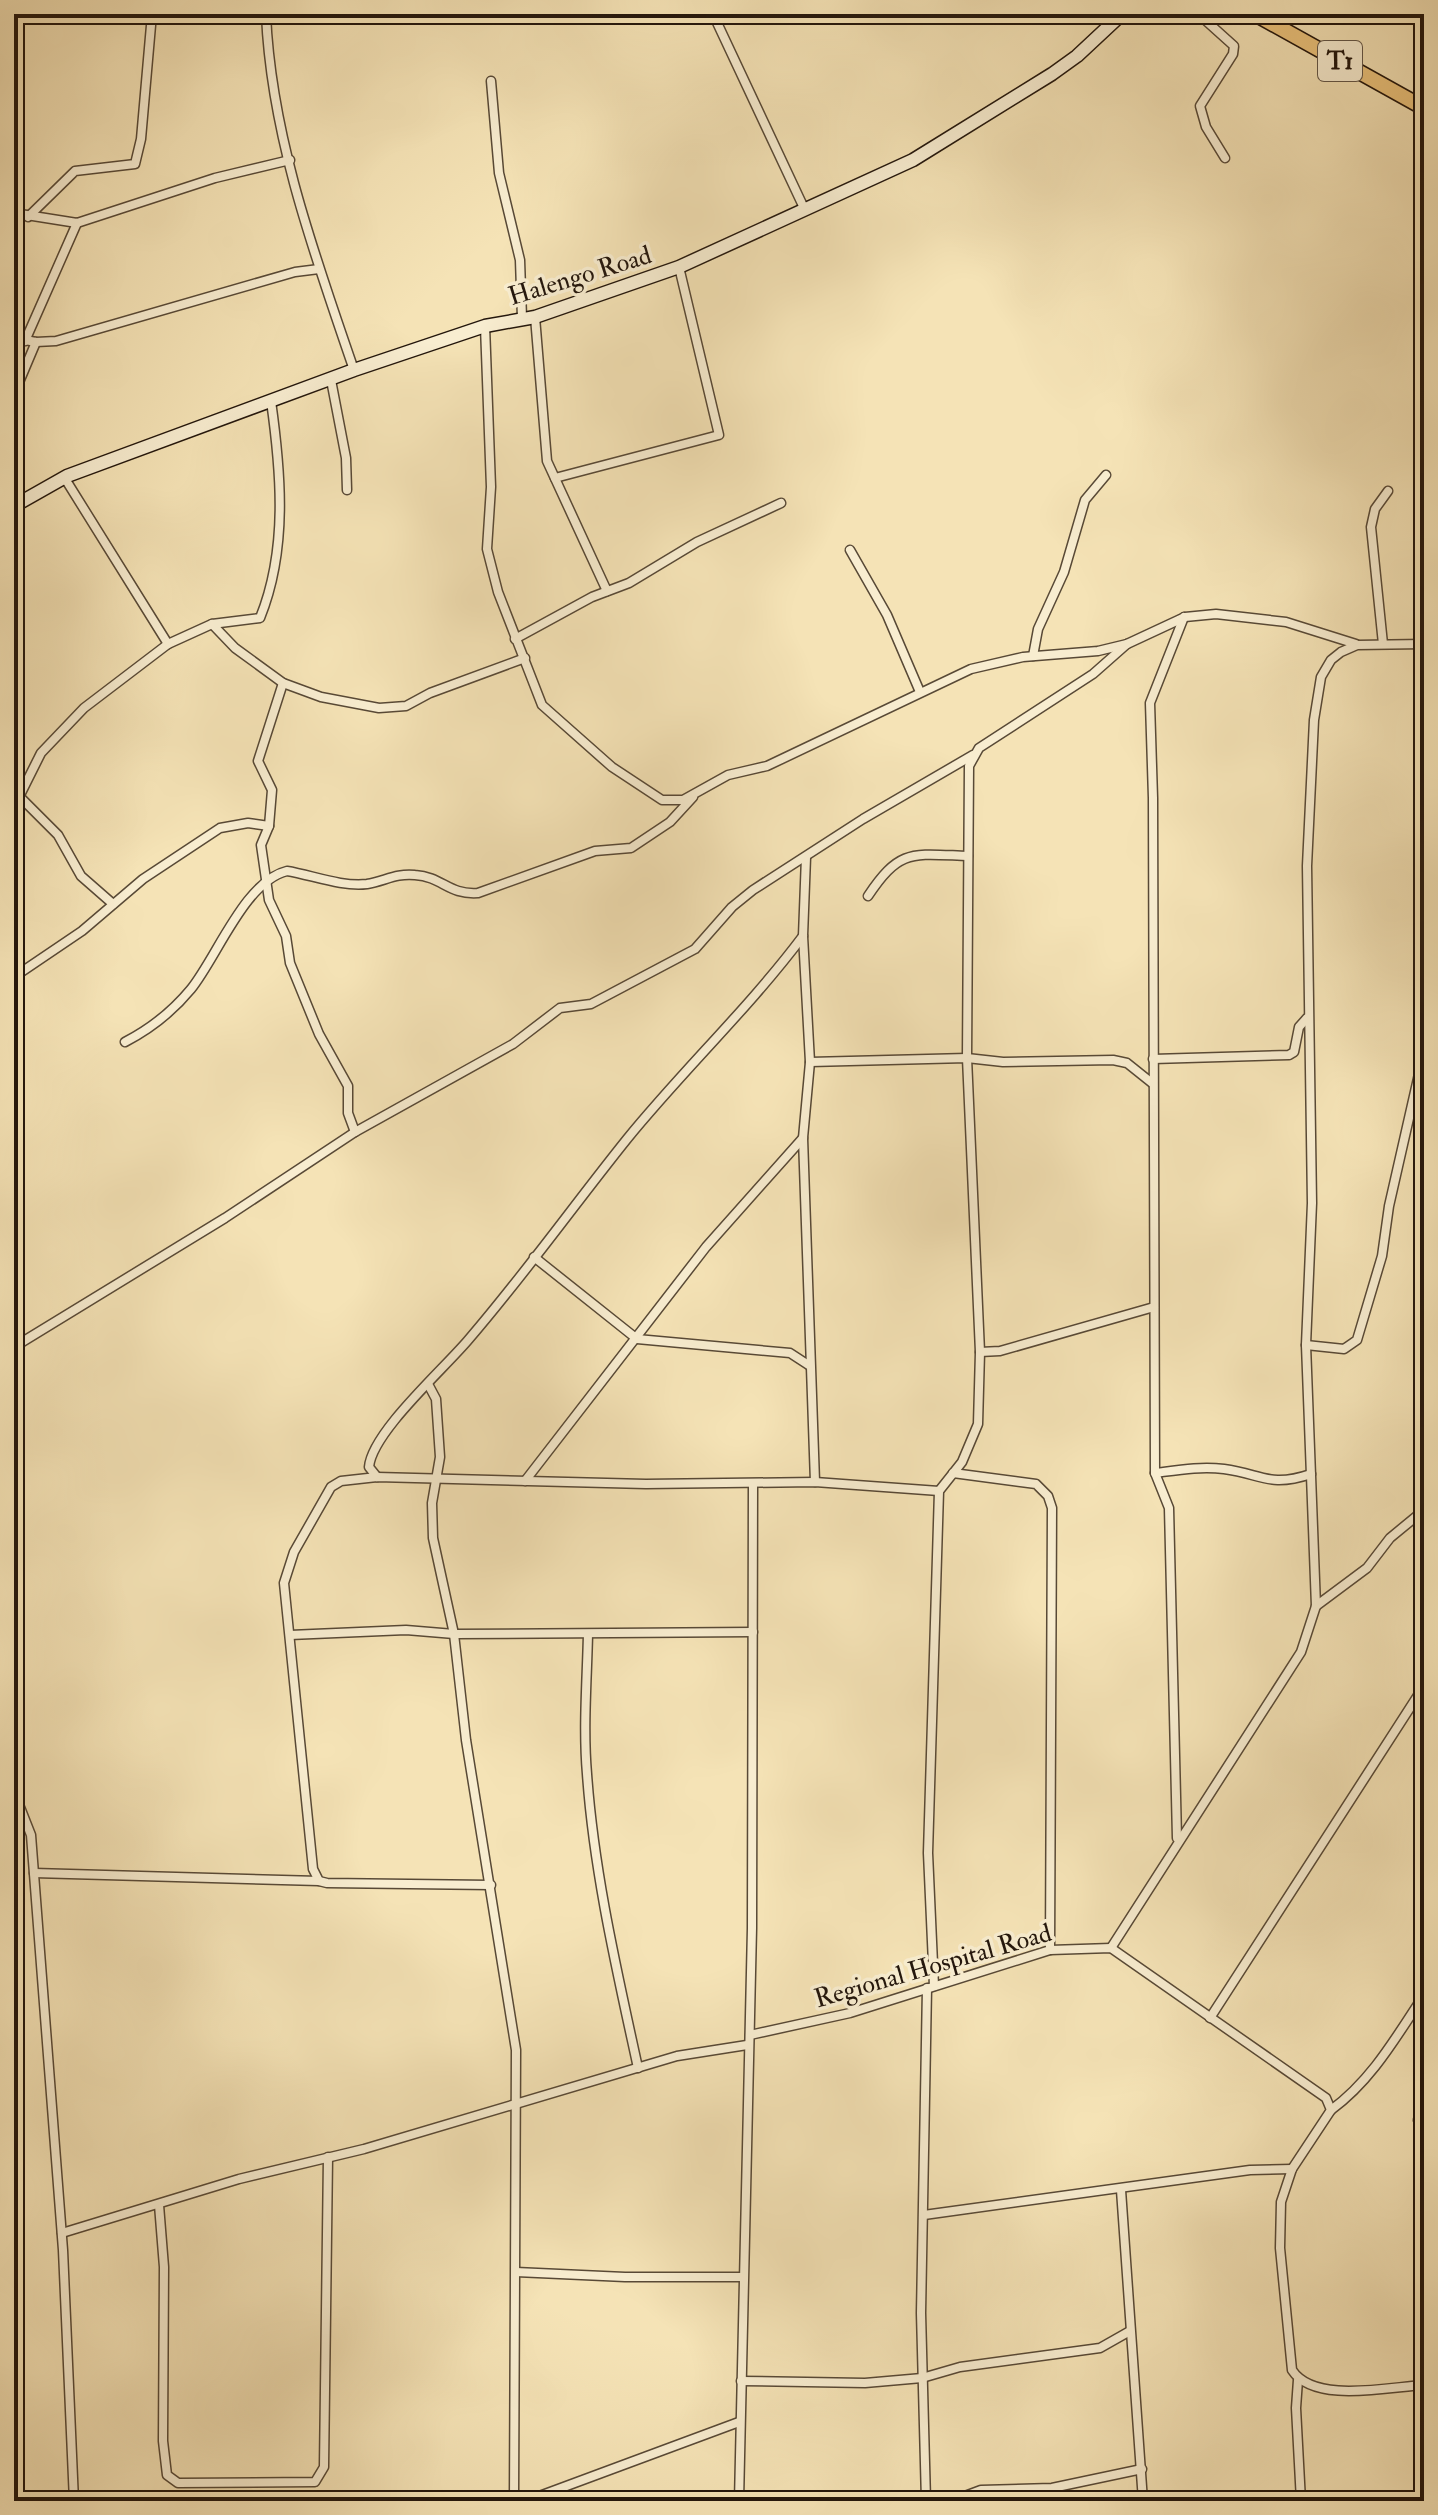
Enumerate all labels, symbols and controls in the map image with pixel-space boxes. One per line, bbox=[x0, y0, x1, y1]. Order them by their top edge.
road number: T1 bbox=[1318, 41, 1362, 81]
street label: Halengo Road bbox=[505, 239, 656, 313]
street label: Regional Hospital Road bbox=[811, 1917, 1056, 2016]

